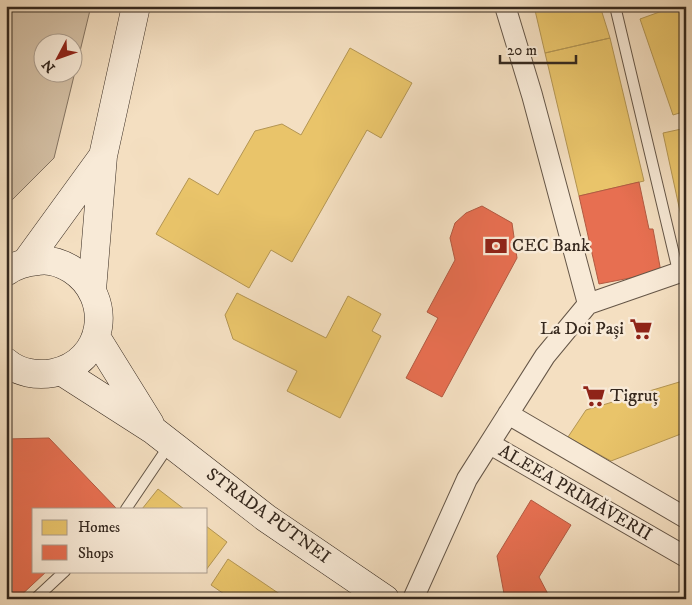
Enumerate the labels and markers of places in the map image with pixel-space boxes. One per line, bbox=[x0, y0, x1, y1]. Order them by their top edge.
bank icon: CEC Bank bbox=[483, 233, 509, 259]
place label: CEC Bank bbox=[512, 235, 590, 257]
supermarket icon: La Doi Pași bbox=[628, 316, 654, 342]
place label: La Doi Pași bbox=[540, 318, 624, 340]
supermarket icon: Tigruț bbox=[581, 383, 607, 409]
place label: Tigruț bbox=[610, 385, 658, 407]

